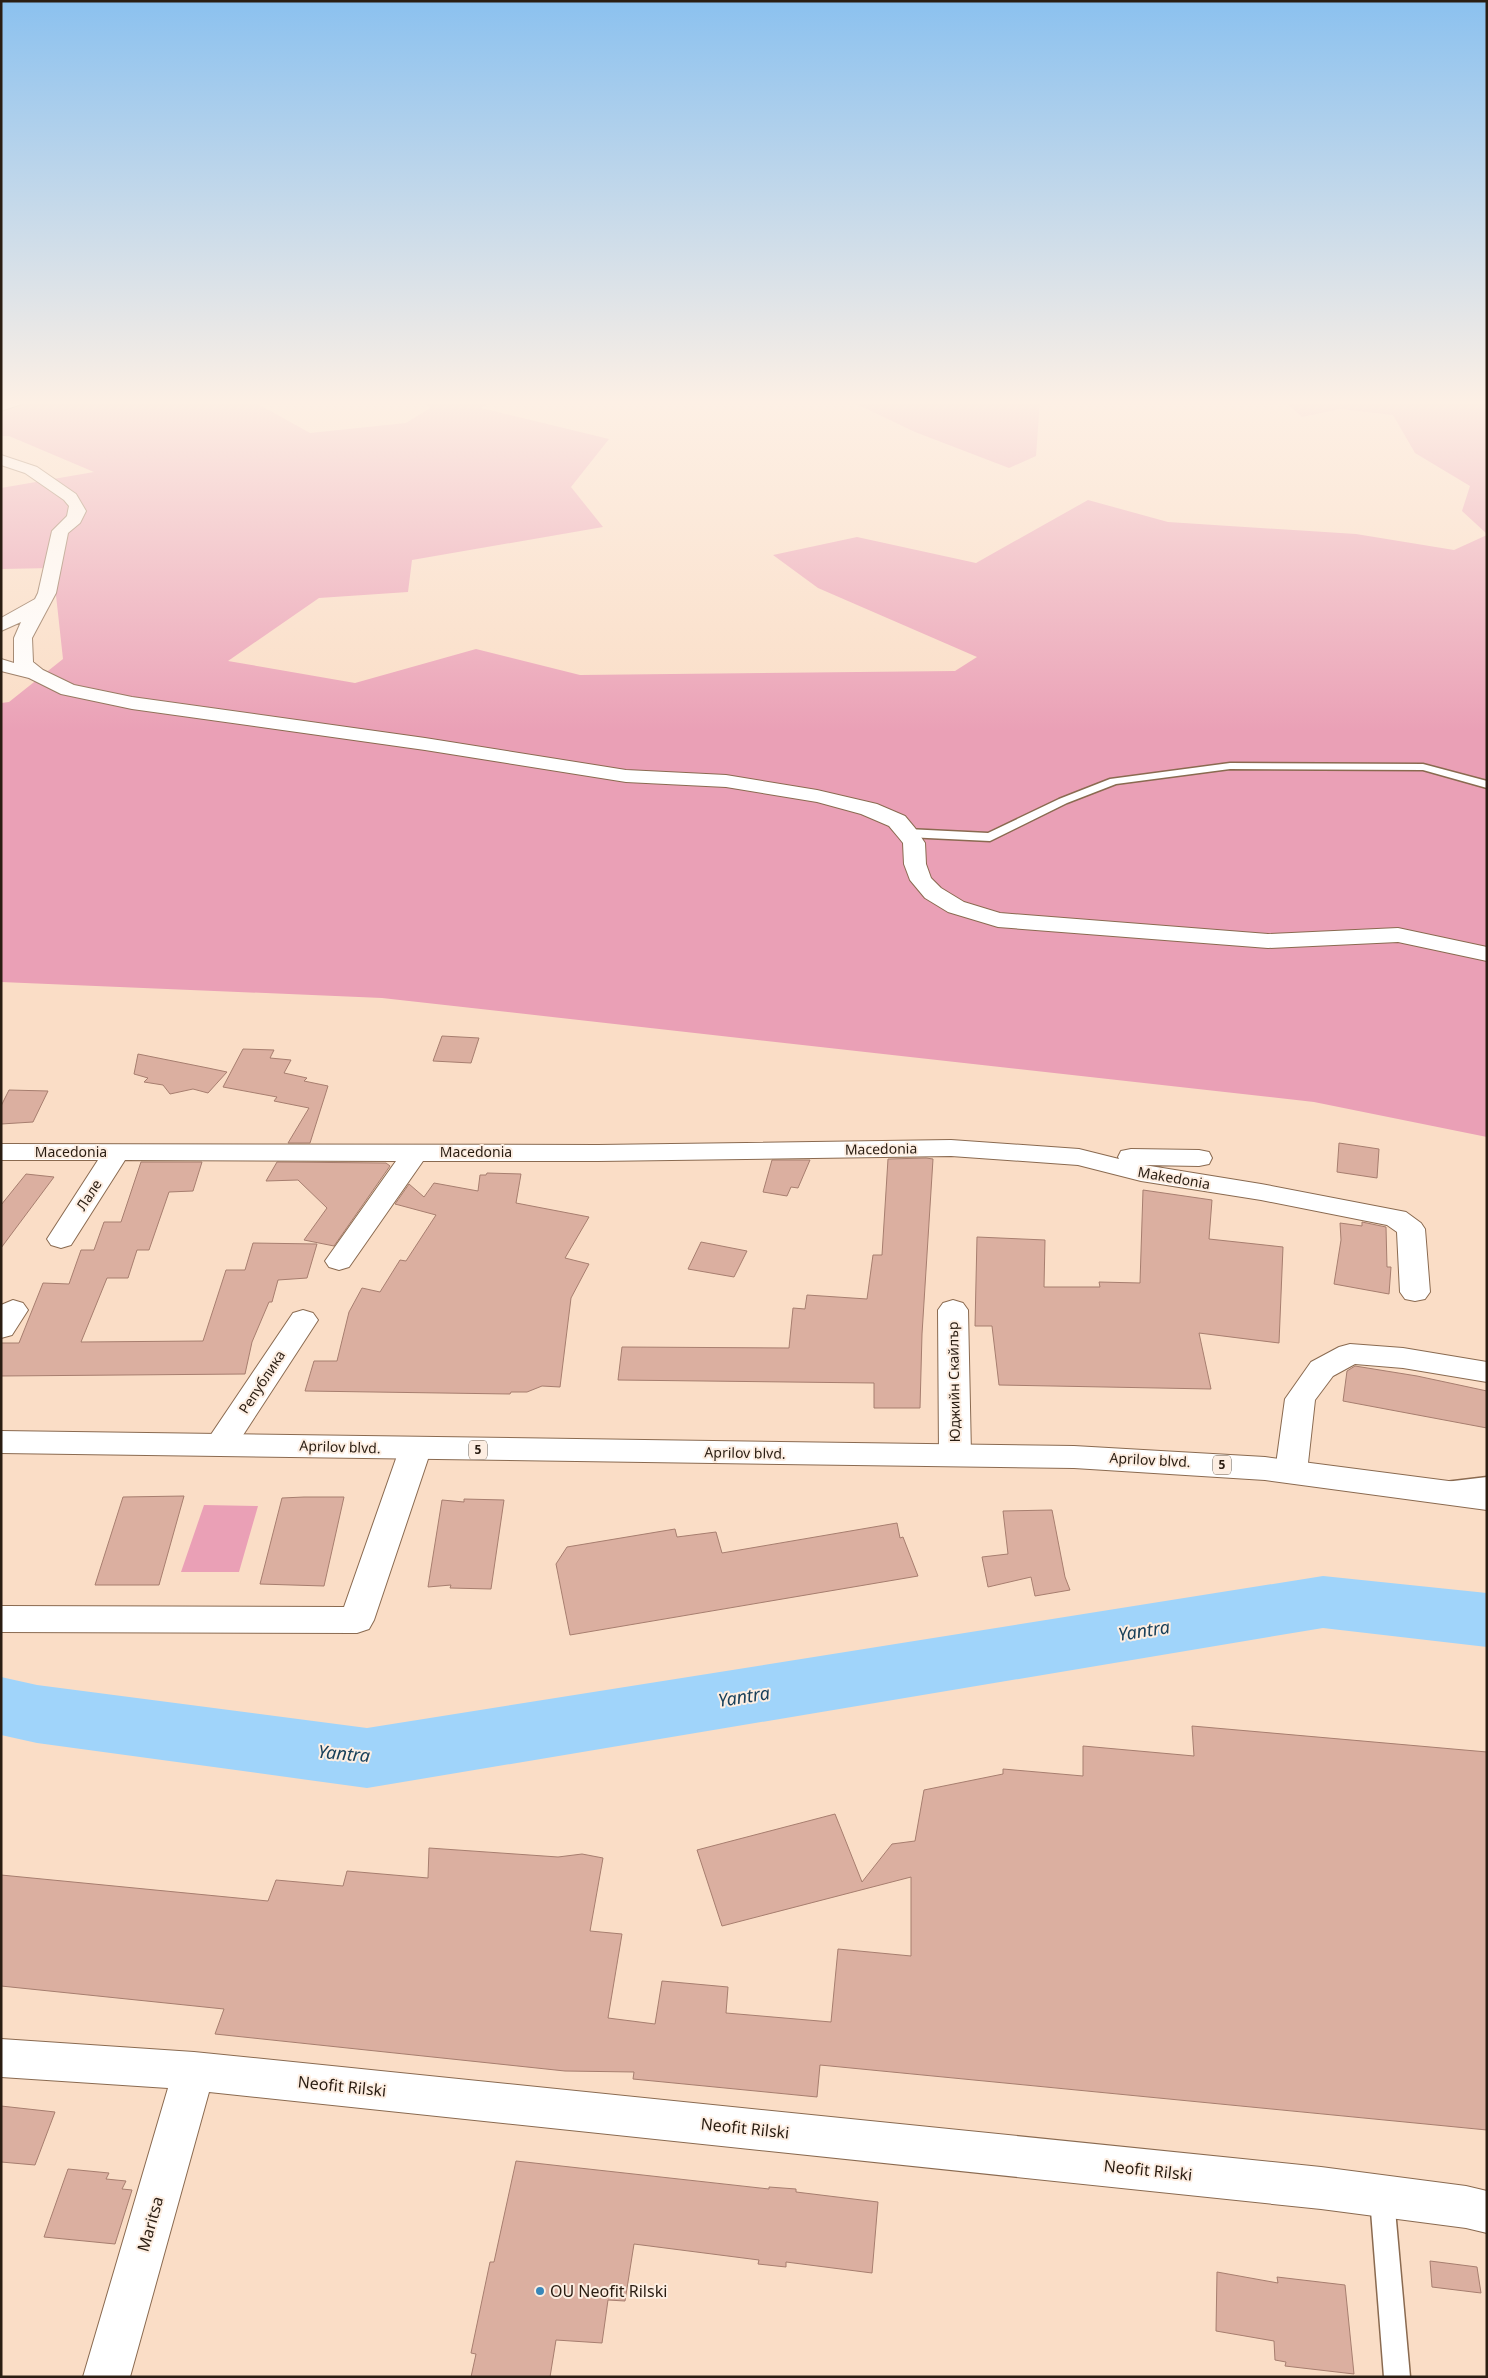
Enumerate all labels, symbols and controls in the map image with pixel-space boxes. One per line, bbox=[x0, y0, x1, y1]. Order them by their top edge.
street label: Macedonia bbox=[845, 1138, 917, 1159]
street label: Macedonia bbox=[35, 1142, 107, 1161]
street label: Macedonia bbox=[440, 1142, 512, 1161]
street label: Makedonia bbox=[1136, 1162, 1212, 1193]
street label: Лале bbox=[71, 1175, 106, 1214]
street label: Юджийн Скайлър bbox=[943, 1322, 964, 1442]
street label: Република bbox=[234, 1346, 289, 1417]
street label: Aprilov blvd. bbox=[299, 1436, 381, 1457]
road number: 5 bbox=[469, 1440, 487, 1460]
street label: Aprilov blvd. bbox=[704, 1442, 786, 1463]
street label: Aprilov blvd. bbox=[1109, 1448, 1191, 1471]
road number: 5 bbox=[1213, 1456, 1231, 1474]
water label: Yantra bbox=[1116, 1614, 1171, 1646]
water label: Yantra bbox=[716, 1680, 771, 1712]
water label: Yantra bbox=[317, 1739, 371, 1767]
street label: Neofit Rilski bbox=[297, 2070, 387, 2102]
street label: Neofit Rilski bbox=[700, 2112, 790, 2144]
street label: Neofit Rilski bbox=[1103, 2154, 1193, 2186]
street label: Maritsa bbox=[132, 2194, 168, 2254]
place label: OU Neofit Rilski bbox=[550, 2280, 667, 2302]
marker: OU Neofit Rilski bbox=[534, 2285, 546, 2297]

